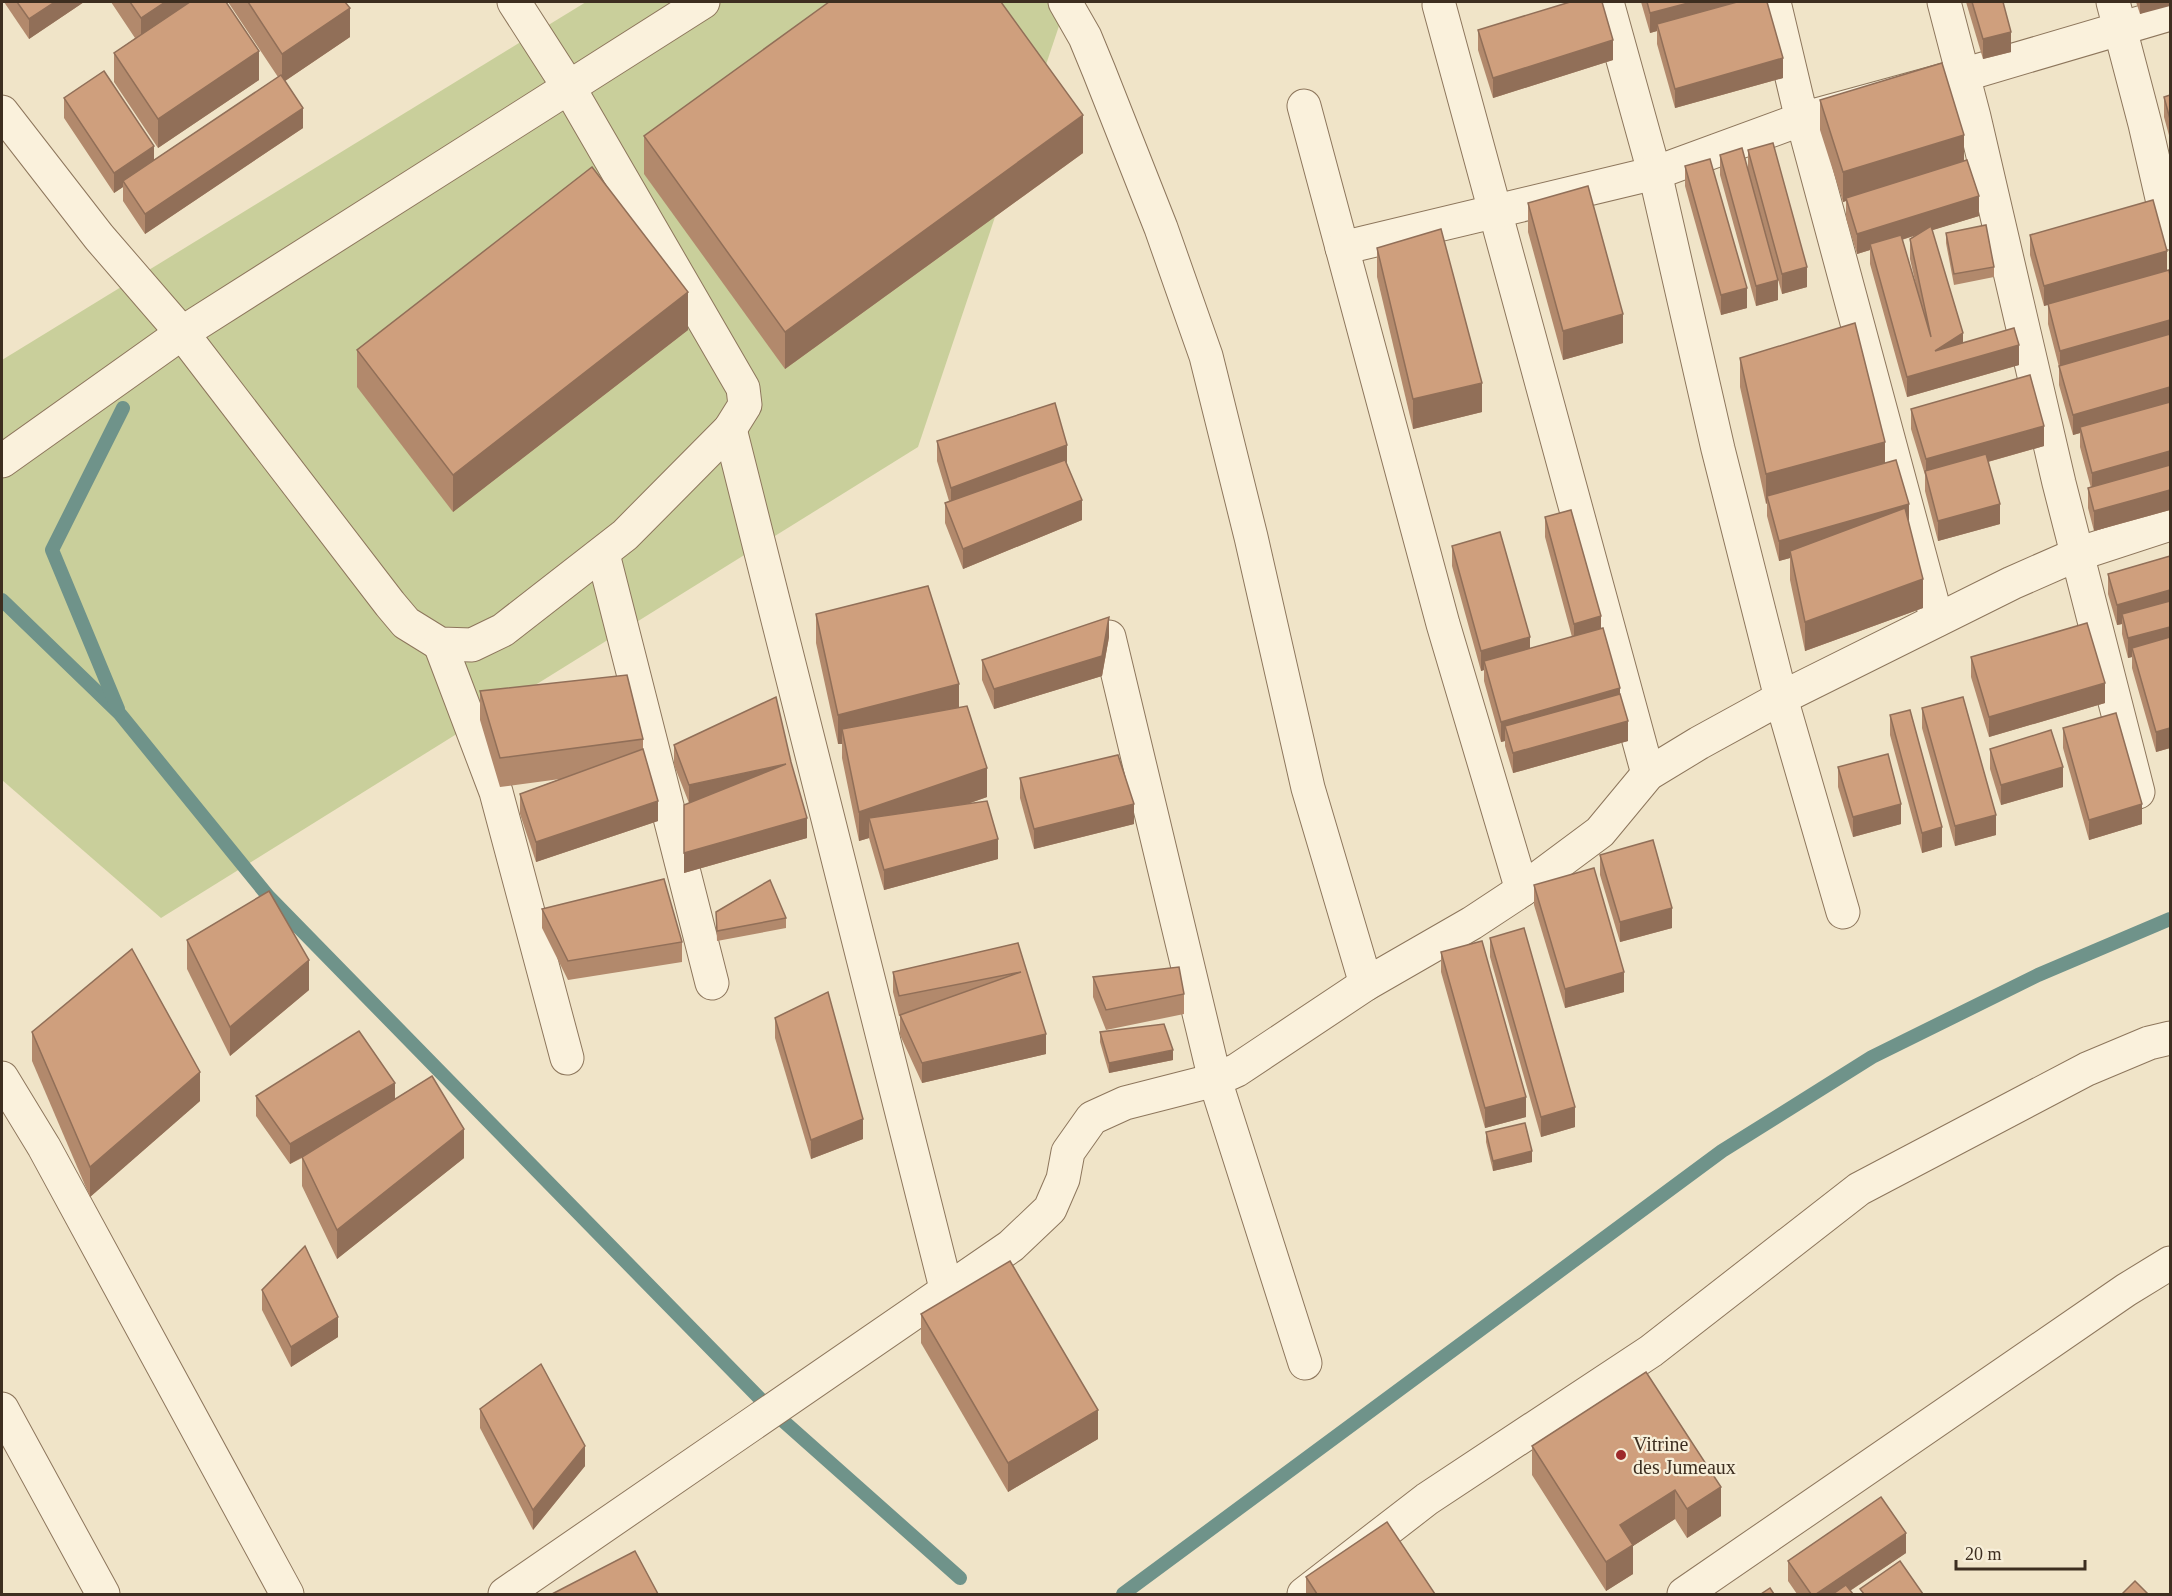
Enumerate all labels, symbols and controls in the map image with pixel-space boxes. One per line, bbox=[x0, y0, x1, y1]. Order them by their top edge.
place label: Vitrine des Jumeaux bbox=[1633, 1433, 1736, 1478]
marker: Vitrine des Jumeaux bbox=[1614, 1448, 1628, 1462]
scale bar bbox=[1956, 1533, 2085, 1571]
text: 20 m bbox=[1965, 1544, 2002, 1564]

